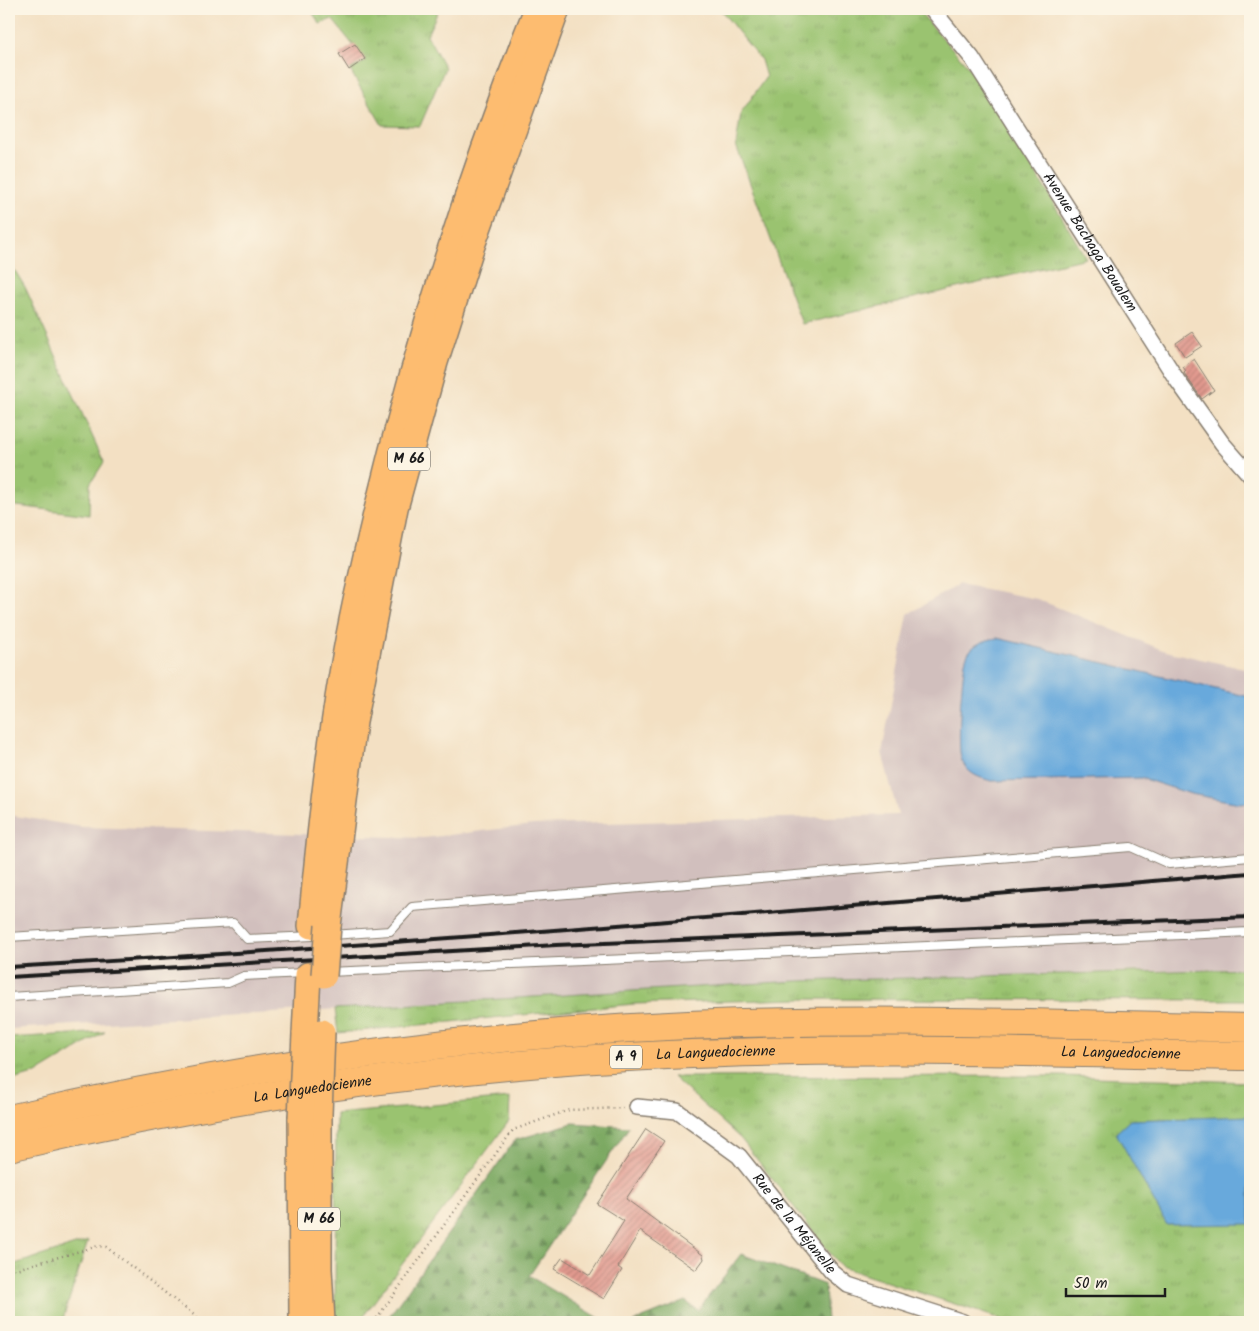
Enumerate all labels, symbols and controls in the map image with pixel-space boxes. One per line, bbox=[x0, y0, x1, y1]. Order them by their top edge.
street label: Avenue Bachaga Boualem bbox=[1036, 168, 1143, 317]
road number: M 66 bbox=[388, 448, 430, 470]
street label: La Languedocienne bbox=[655, 1040, 776, 1068]
street label: La Languedocienne bbox=[1061, 1040, 1181, 1067]
road number: A 9 bbox=[610, 1046, 642, 1068]
street label: La Languedocienne bbox=[251, 1069, 374, 1110]
street label: Rue de la Méjanelle bbox=[745, 1168, 842, 1280]
road number: M 66 bbox=[298, 1208, 340, 1230]
scale bar bbox=[1066, 1266, 1165, 1298]
text: 50 m bbox=[1074, 1272, 1108, 1296]

